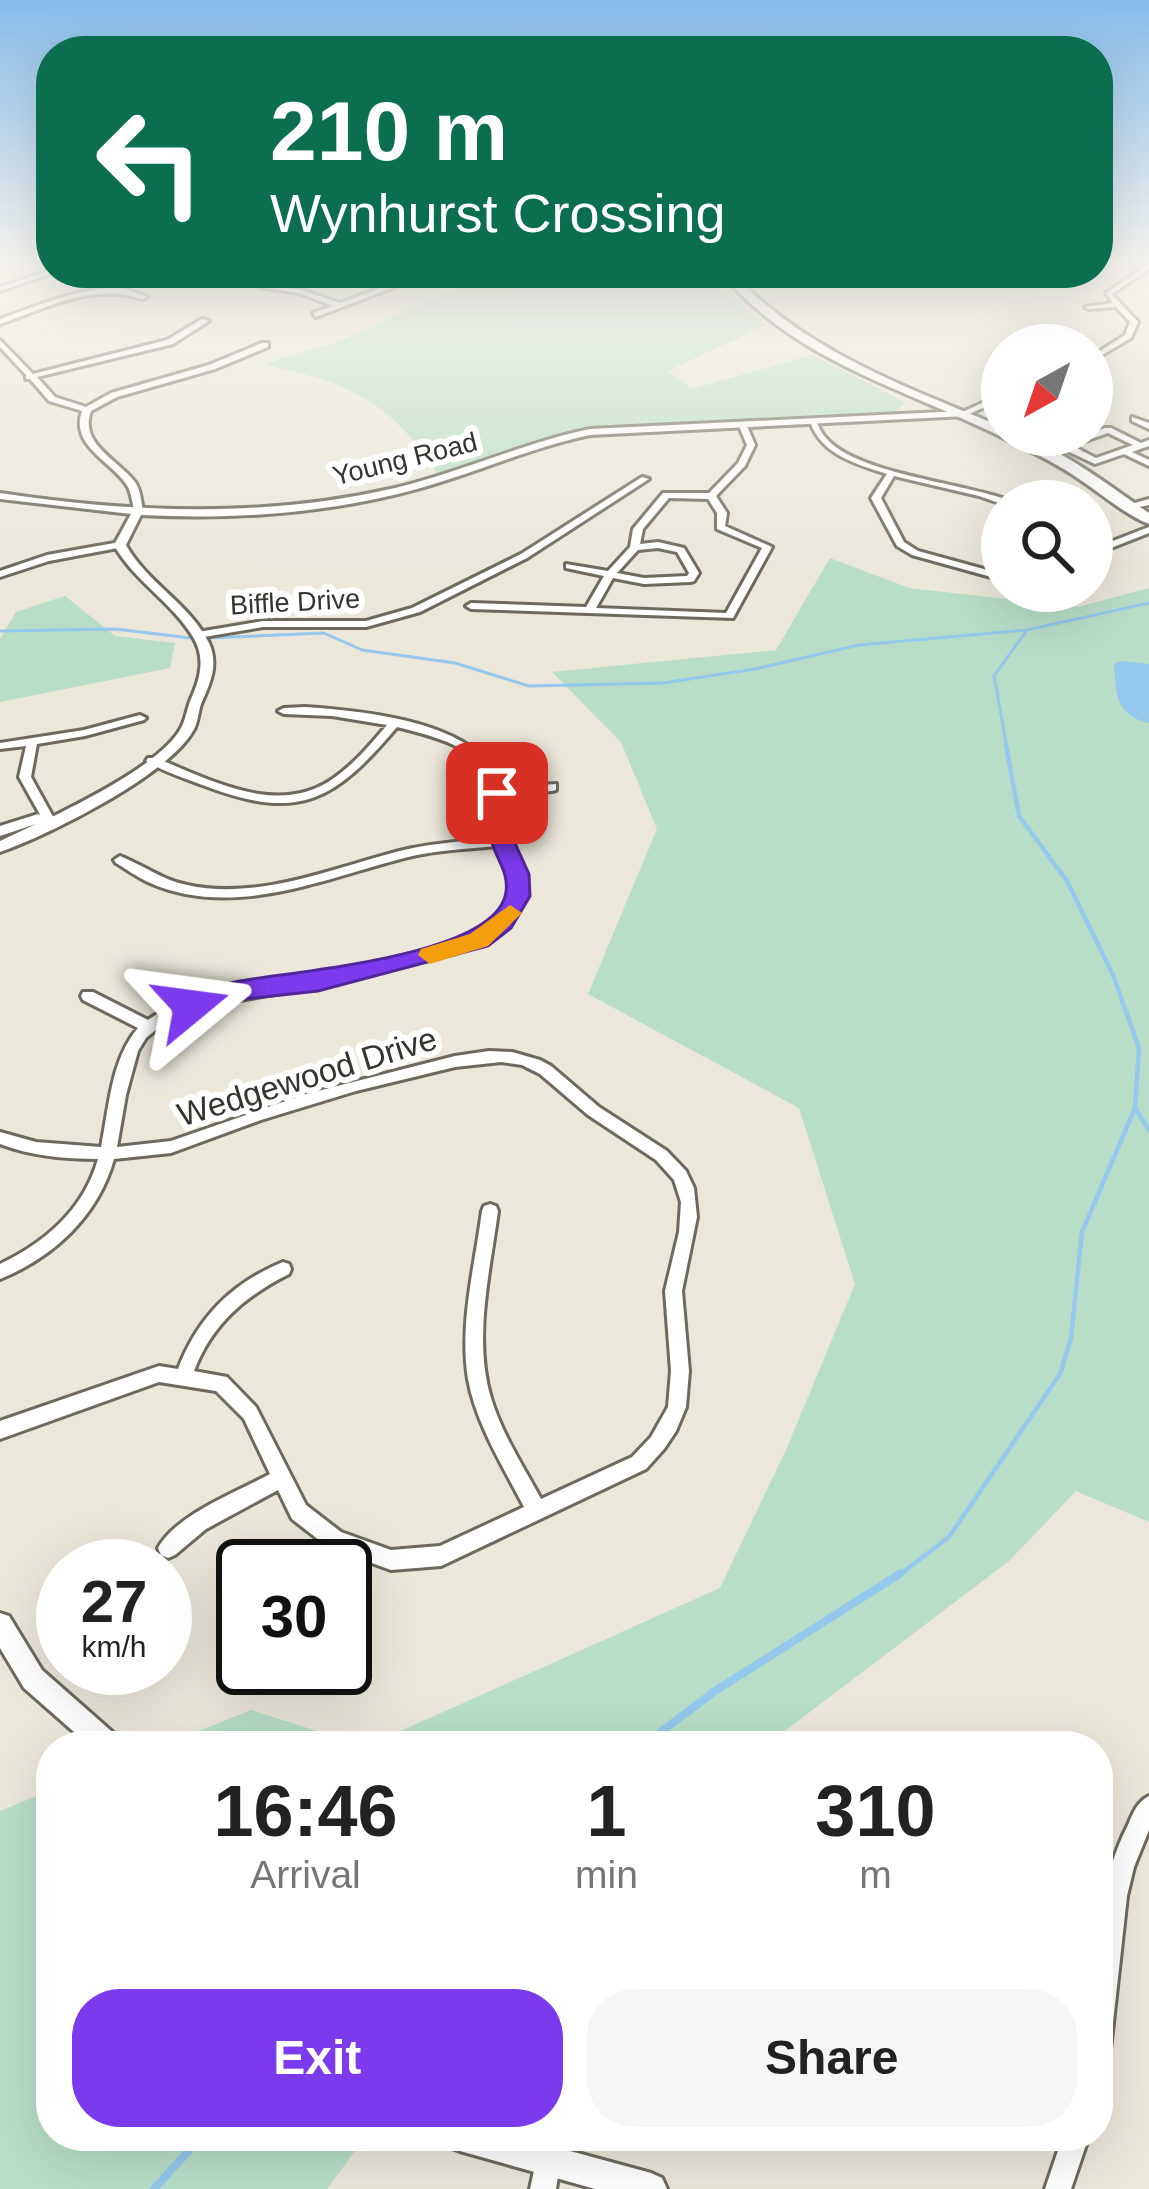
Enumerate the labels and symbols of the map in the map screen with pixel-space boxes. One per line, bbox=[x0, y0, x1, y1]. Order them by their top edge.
north arrow bbox=[981, 324, 1113, 456]
street label: Young Road bbox=[330, 427, 480, 491]
street label: Biffle Drive bbox=[229, 584, 361, 620]
pin bbox=[446, 742, 548, 844]
position arrow bbox=[128, 943, 254, 1069]
street label: Wedgewood Drive bbox=[173, 1019, 441, 1133]
speed limit sign: 30 bbox=[216, 1539, 372, 1695]

